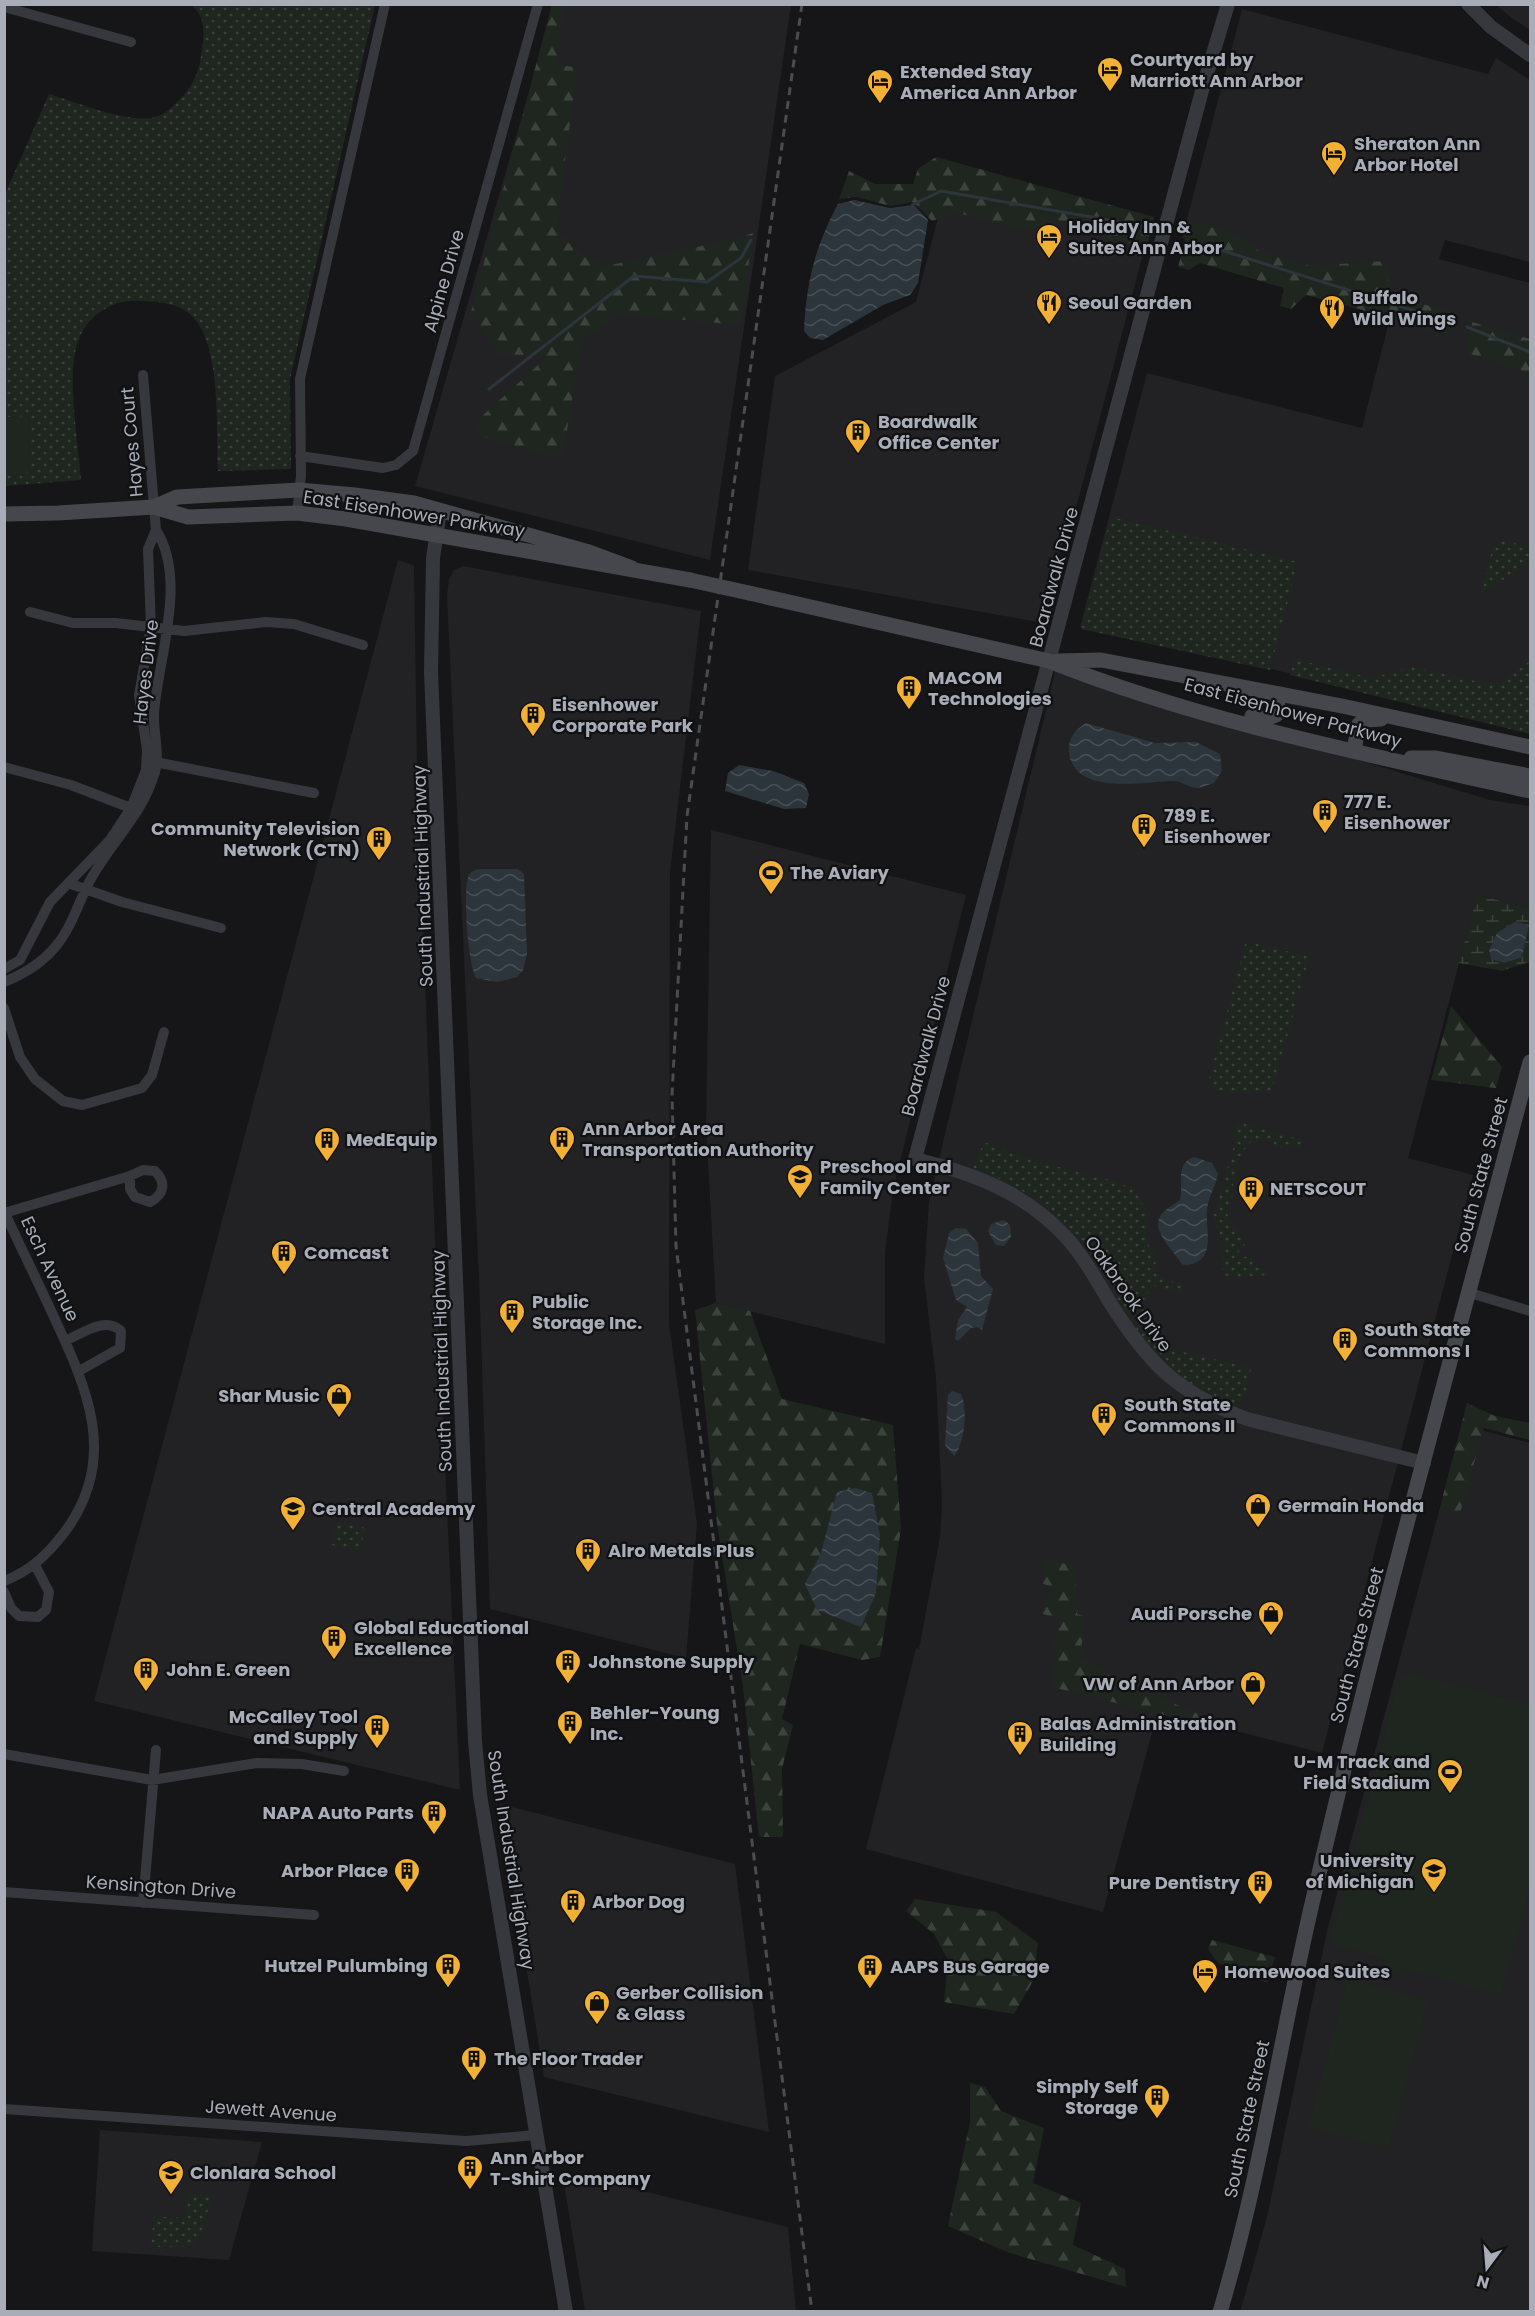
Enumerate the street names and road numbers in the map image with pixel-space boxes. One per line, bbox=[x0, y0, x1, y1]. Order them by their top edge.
street label: Alpine Drive bbox=[417, 227, 470, 335]
street label: Hayes Court bbox=[114, 386, 149, 498]
street label: East Eisenhower Parkway bbox=[301, 484, 527, 543]
street label: Boardwalk Drive bbox=[1023, 504, 1084, 650]
street label: Hayes Drive bbox=[127, 618, 164, 726]
street label: East Eisenhower Parkway bbox=[1182, 671, 1405, 754]
street label: South Industrial Highway bbox=[406, 765, 439, 988]
street label: Boardwalk Drive bbox=[895, 973, 956, 1119]
street label: South State Street bbox=[1448, 1094, 1513, 1256]
street label: Esch Avenue bbox=[15, 1212, 86, 1325]
street label: Oakbrook Drive bbox=[1079, 1231, 1178, 1357]
street label: South Industrial Highway bbox=[425, 1250, 458, 1473]
street label: South State Street bbox=[1324, 1564, 1389, 1726]
street label: South Industrial Highway bbox=[482, 1748, 541, 1972]
street label: Kensington Drive bbox=[85, 1869, 237, 1904]
street label: South State Street bbox=[1218, 2038, 1275, 2200]
street label: Jewett Avenue bbox=[204, 2093, 338, 2128]

